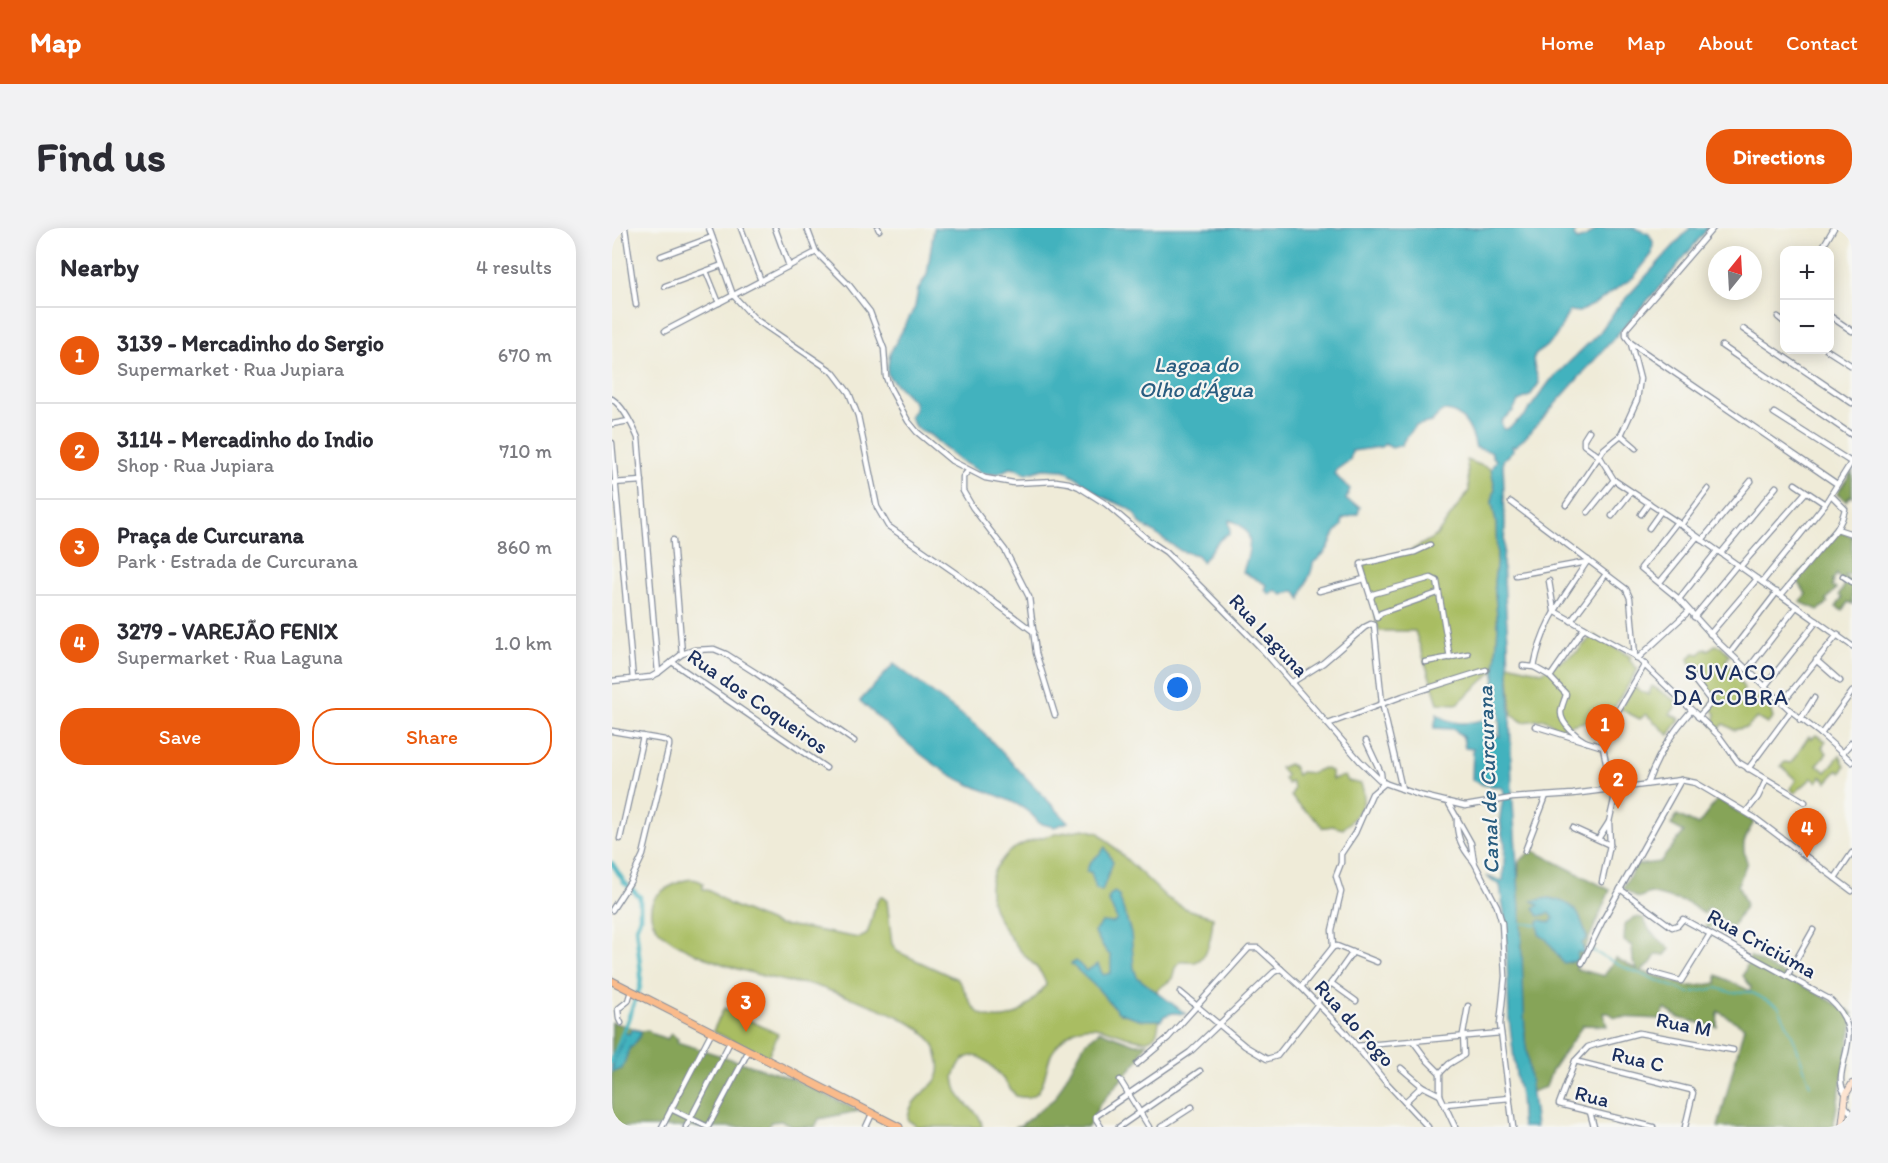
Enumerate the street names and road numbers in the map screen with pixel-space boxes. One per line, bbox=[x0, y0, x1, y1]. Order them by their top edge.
street label: Rua Laguna bbox=[1224, 588, 1314, 682]
street label: Rua dos Coqueiros bbox=[683, 643, 833, 759]
street label: Rua Criciúma bbox=[1703, 903, 1821, 983]
street label: Rua do Fogo bbox=[1309, 974, 1401, 1072]
street label: Rua M bbox=[1654, 1006, 1714, 1042]
street label: Rua C bbox=[1609, 1041, 1667, 1077]
street label: Rua bbox=[1572, 1080, 1612, 1112]

